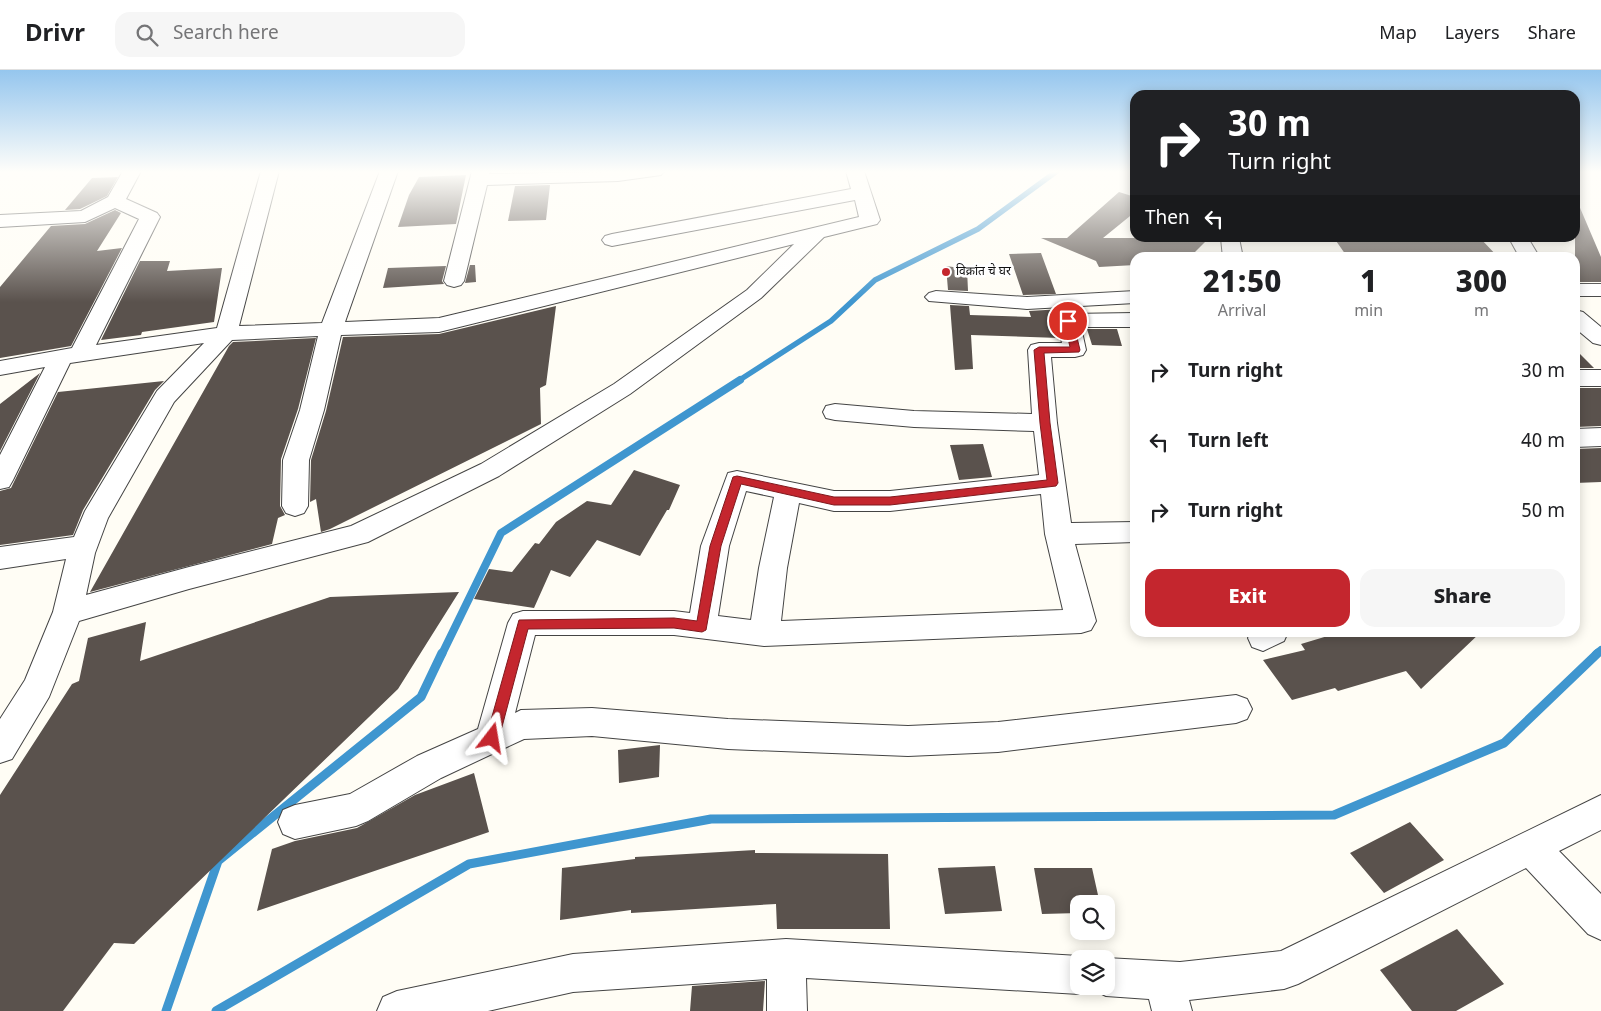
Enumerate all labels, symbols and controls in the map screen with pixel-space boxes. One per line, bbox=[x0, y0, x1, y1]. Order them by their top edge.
search box bbox=[115, 12, 465, 57]
text: Drivr bbox=[25, 19, 85, 51]
icon: search bbox=[133, 21, 161, 49]
text: Search here bbox=[173, 22, 279, 47]
text: Map bbox=[1379, 23, 1417, 46]
text: Layers bbox=[1445, 23, 1500, 46]
text: Share bbox=[1528, 23, 1576, 46]
text: 30 m bbox=[1228, 105, 1311, 150]
icon: right bbox=[1145, 110, 1210, 175]
text: Turn right bbox=[1228, 149, 1331, 178]
icon: left bbox=[1200, 205, 1228, 233]
text: Then bbox=[1145, 207, 1190, 232]
place label: विक्रांत चे घर bbox=[956, 263, 1012, 280]
text: 21:50 bbox=[1203, 265, 1281, 304]
text: 1 bbox=[1360, 265, 1377, 304]
text: 300 bbox=[1456, 265, 1507, 304]
marker: विक्रांत चे घर bbox=[940, 266, 952, 278]
pin bbox=[1047, 300, 1089, 342]
text: Arrival bbox=[1218, 302, 1266, 323]
text: min bbox=[1354, 302, 1383, 323]
text: m bbox=[1474, 302, 1489, 323]
icon: arrive bbox=[1054, 307, 1082, 335]
icon: right bbox=[1145, 358, 1173, 386]
text: Turn right bbox=[1188, 360, 1283, 385]
text: 30 m bbox=[1521, 360, 1565, 385]
icon: left bbox=[1145, 428, 1173, 456]
text: Turn left bbox=[1188, 430, 1268, 455]
text: 40 m bbox=[1521, 430, 1565, 455]
icon: right bbox=[1145, 498, 1173, 526]
text: Turn right bbox=[1188, 500, 1283, 525]
text: 50 m bbox=[1521, 500, 1565, 525]
button: Exit bbox=[1145, 569, 1350, 627]
button: Share bbox=[1360, 569, 1565, 627]
position arrow bbox=[465, 711, 517, 763]
map controls bbox=[1070, 895, 1115, 995]
button: search bbox=[1070, 895, 1115, 940]
button: layers bbox=[1070, 950, 1115, 995]

